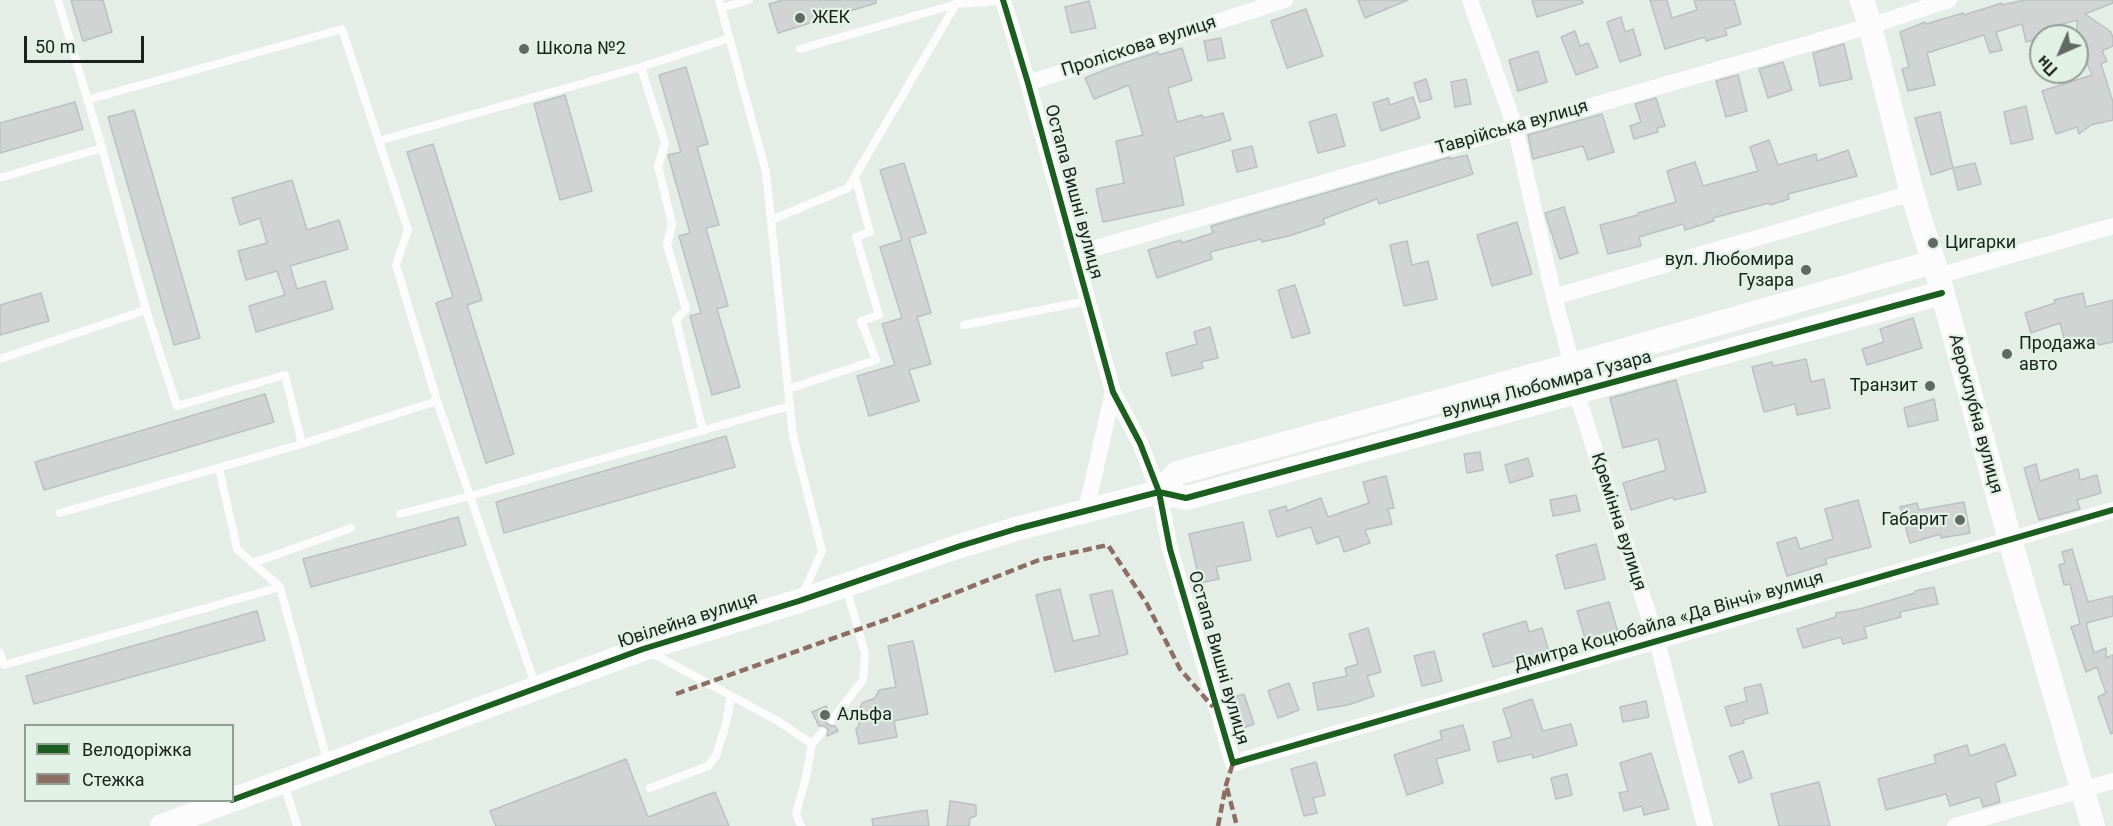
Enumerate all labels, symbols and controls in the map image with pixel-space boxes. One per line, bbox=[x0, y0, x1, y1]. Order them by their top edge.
place label: ЖЕК bbox=[812, 7, 850, 29]
marker: ЖЕК bbox=[793, 11, 807, 25]
street label: Проліскова вулиця bbox=[1059, 12, 1219, 82]
scale bar bbox=[27, 24, 147, 62]
north arrow bbox=[2029, 24, 2089, 84]
text: 50 m bbox=[35, 36, 75, 57]
place label: Школа №2 bbox=[536, 38, 626, 60]
marker: Школа №2 bbox=[517, 42, 531, 56]
text: Пн bbox=[2033, 52, 2061, 80]
street label: Таврійська вулиця bbox=[1433, 96, 1591, 160]
street label: Остапа Вишні вулиця bbox=[1039, 102, 1107, 282]
place label: Цигарки bbox=[1945, 232, 2016, 254]
marker: Цигарки bbox=[1926, 236, 1940, 250]
place label: вул. Любомира Гузара bbox=[1665, 249, 1794, 292]
marker: вул. Любомира Гузара bbox=[1799, 263, 1813, 277]
street label: Аероклубна вулиця bbox=[1943, 332, 2007, 496]
place label: Продажа авто bbox=[2019, 333, 2096, 376]
street label: вулиця Любомира Гузара bbox=[1440, 347, 1654, 423]
marker: Продажа авто bbox=[2000, 347, 2014, 361]
place label: Транзит bbox=[1850, 375, 1918, 397]
marker: Транзит bbox=[1923, 379, 1937, 393]
street label: Кремінна вулиця bbox=[1586, 450, 1650, 594]
place label: Габарит bbox=[1881, 509, 1948, 531]
marker: Габарит bbox=[1953, 513, 1967, 527]
street label: Дмитра Коцюбайла «Да Вінчі» вулиця bbox=[1512, 567, 1826, 677]
street label: Остапа Вишні вулиця bbox=[1183, 569, 1253, 747]
street label: Ювілейна вулиця bbox=[615, 588, 761, 654]
place label: Альфа bbox=[837, 704, 892, 726]
marker: Альфа bbox=[818, 708, 832, 722]
legend bbox=[24, 724, 234, 802]
text: Велодоріжка bbox=[82, 739, 192, 760]
text: Стежка bbox=[82, 769, 145, 790]

